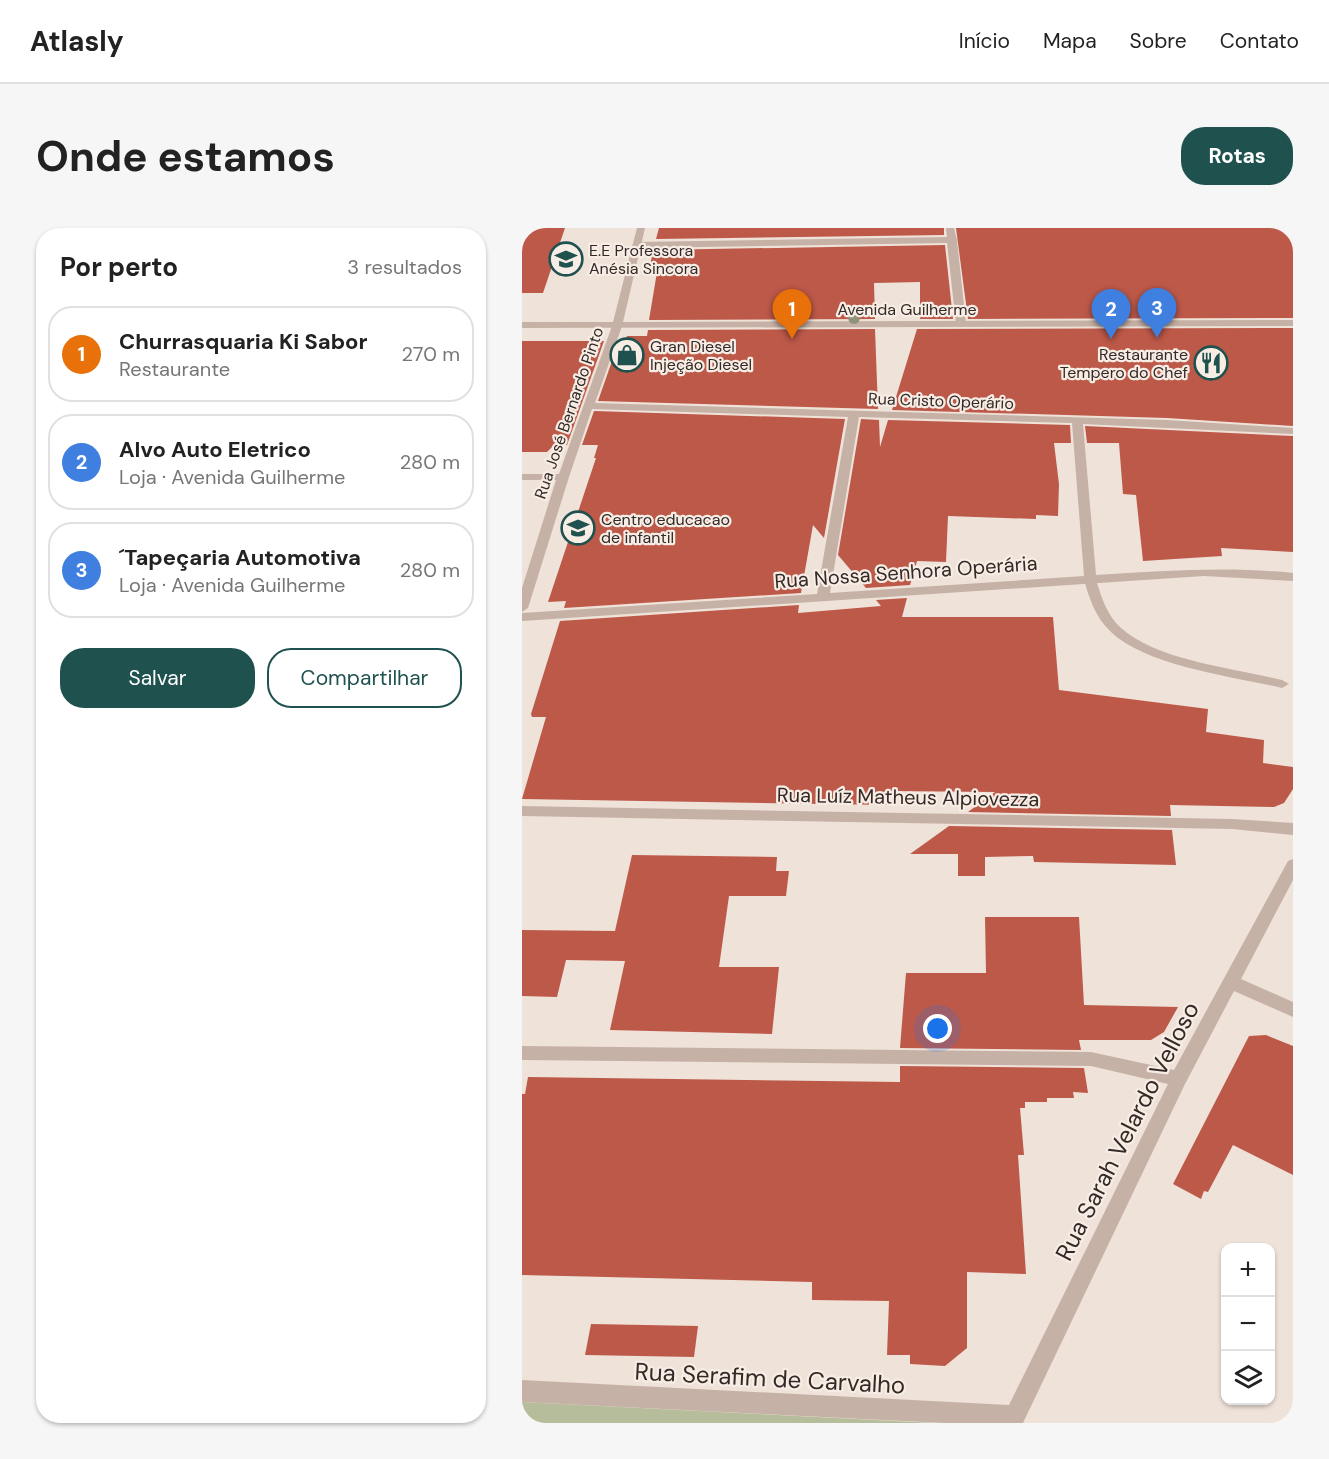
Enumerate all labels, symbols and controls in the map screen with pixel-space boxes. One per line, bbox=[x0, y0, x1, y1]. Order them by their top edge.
text: Atlasly bbox=[30, 23, 124, 60]
text: Início bbox=[959, 27, 1010, 55]
text: Mapa bbox=[1043, 27, 1097, 55]
text: Sobre bbox=[1130, 27, 1187, 55]
text: Contato bbox=[1220, 27, 1299, 55]
button: Rotas bbox=[1181, 127, 1293, 185]
text: Onde estamos bbox=[36, 129, 335, 184]
place label: E.E Professora Anésia Sincora bbox=[589, 240, 698, 279]
school or university icon: E.E Professora Anésia Sincora bbox=[548, 241, 584, 277]
text: Por perto bbox=[60, 250, 178, 284]
text: 3 resultados bbox=[347, 254, 462, 280]
pin: 3 bbox=[1138, 288, 1176, 338]
pin: 1 bbox=[772, 290, 812, 339]
pin: 2 bbox=[1092, 290, 1130, 339]
street label: Avenida Guilherme bbox=[837, 299, 977, 320]
street label: Rua José Bernardo Pinto bbox=[530, 324, 608, 502]
text: Churrasquaria Ki Sabor bbox=[119, 327, 368, 356]
place label: Gran Diesel Injeção Diesel bbox=[650, 336, 752, 375]
shop icon: Gran Diesel Injeção Diesel bbox=[609, 337, 645, 373]
text: 1 bbox=[78, 341, 85, 367]
text: 270 m bbox=[402, 341, 460, 367]
place label: Restaurante Tempero do Chef bbox=[1060, 344, 1188, 383]
restaurant icon: Restaurante Tempero do Chef bbox=[1193, 345, 1229, 381]
text: Restaurante bbox=[119, 356, 230, 382]
street label: Rua Cristo Operário bbox=[868, 388, 1014, 414]
text: Alvo Auto Eletrico bbox=[119, 435, 311, 464]
text: 2 bbox=[76, 449, 87, 475]
text: 280 m bbox=[400, 449, 460, 475]
text: Loja · Avenida Guilherme bbox=[119, 464, 345, 490]
place label: Centro educacao de infantil bbox=[601, 509, 730, 548]
school or university icon: Centro educacao de infantil bbox=[560, 510, 596, 546]
text: ´Tapeçaria Automotiva bbox=[119, 543, 361, 572]
street label: Rua Nossa Senhora Operária bbox=[774, 550, 1038, 594]
text: 3 bbox=[75, 557, 88, 583]
text: 280 m bbox=[400, 557, 460, 583]
text: Loja · Avenida Guilherme bbox=[119, 572, 345, 598]
button: Salvar bbox=[60, 648, 255, 708]
button: Compartilhar bbox=[267, 648, 462, 708]
street label: Rua Luíz Matheus Alpiovezza bbox=[777, 782, 1039, 812]
street label: Rua Sarah Velardo Velloso bbox=[1048, 996, 1206, 1266]
your location bbox=[923, 1014, 952, 1043]
map controls bbox=[1221, 1243, 1275, 1405]
button: + bbox=[1221, 1243, 1275, 1297]
button: − bbox=[1221, 1297, 1275, 1351]
button: layers bbox=[1221, 1351, 1275, 1405]
street label: Rua Serafim de Carvalho bbox=[634, 1355, 906, 1401]

